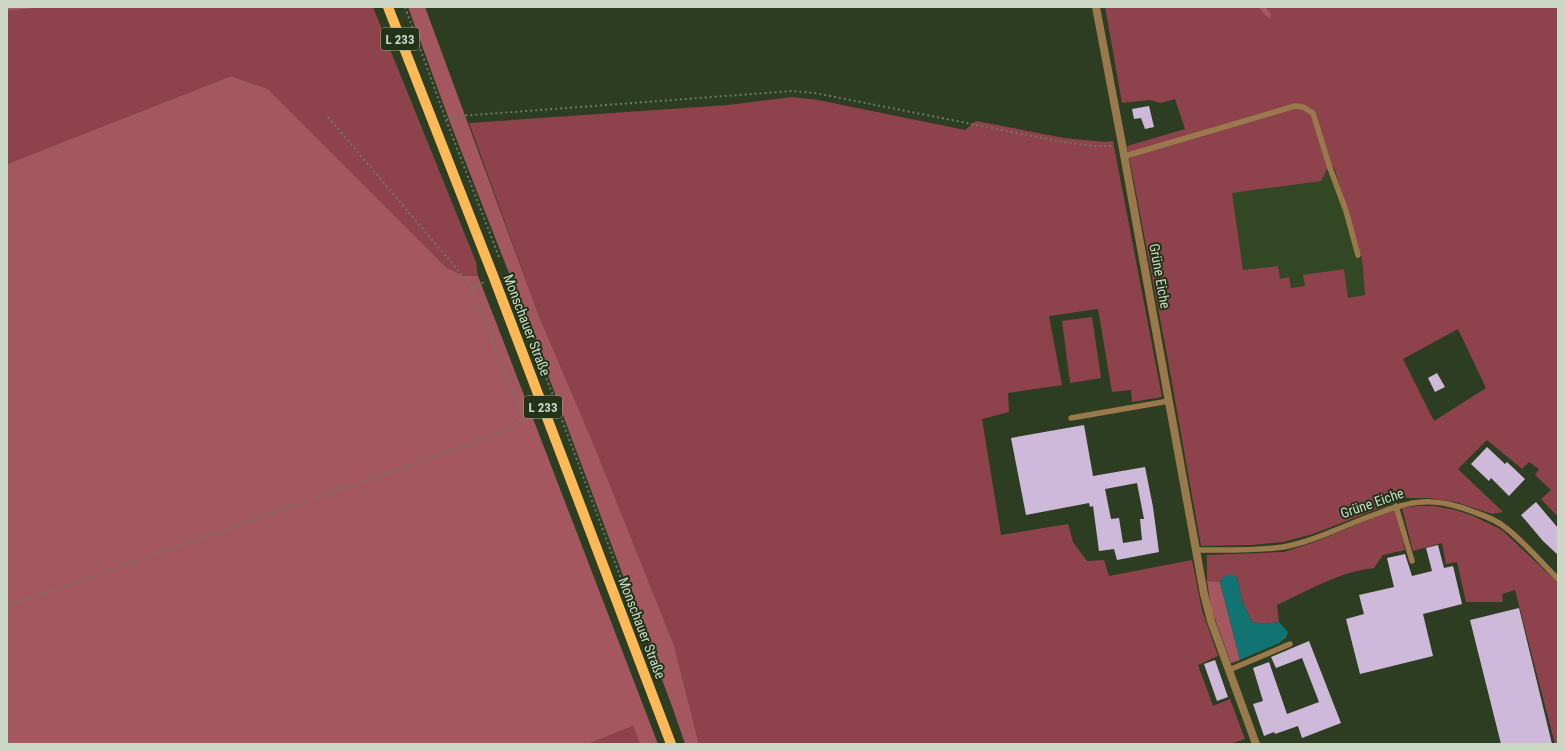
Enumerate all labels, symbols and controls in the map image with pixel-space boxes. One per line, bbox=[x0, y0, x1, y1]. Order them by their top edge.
road number: L 233 bbox=[381, 28, 419, 50]
street label: Grüne Eiche bbox=[1146, 242, 1174, 310]
street label: Monschauer Straße bbox=[500, 272, 554, 378]
road number: L 233 bbox=[524, 396, 562, 418]
street label: Grüne Eiche bbox=[1338, 485, 1406, 521]
street label: Monschauer Straße bbox=[615, 575, 669, 681]

